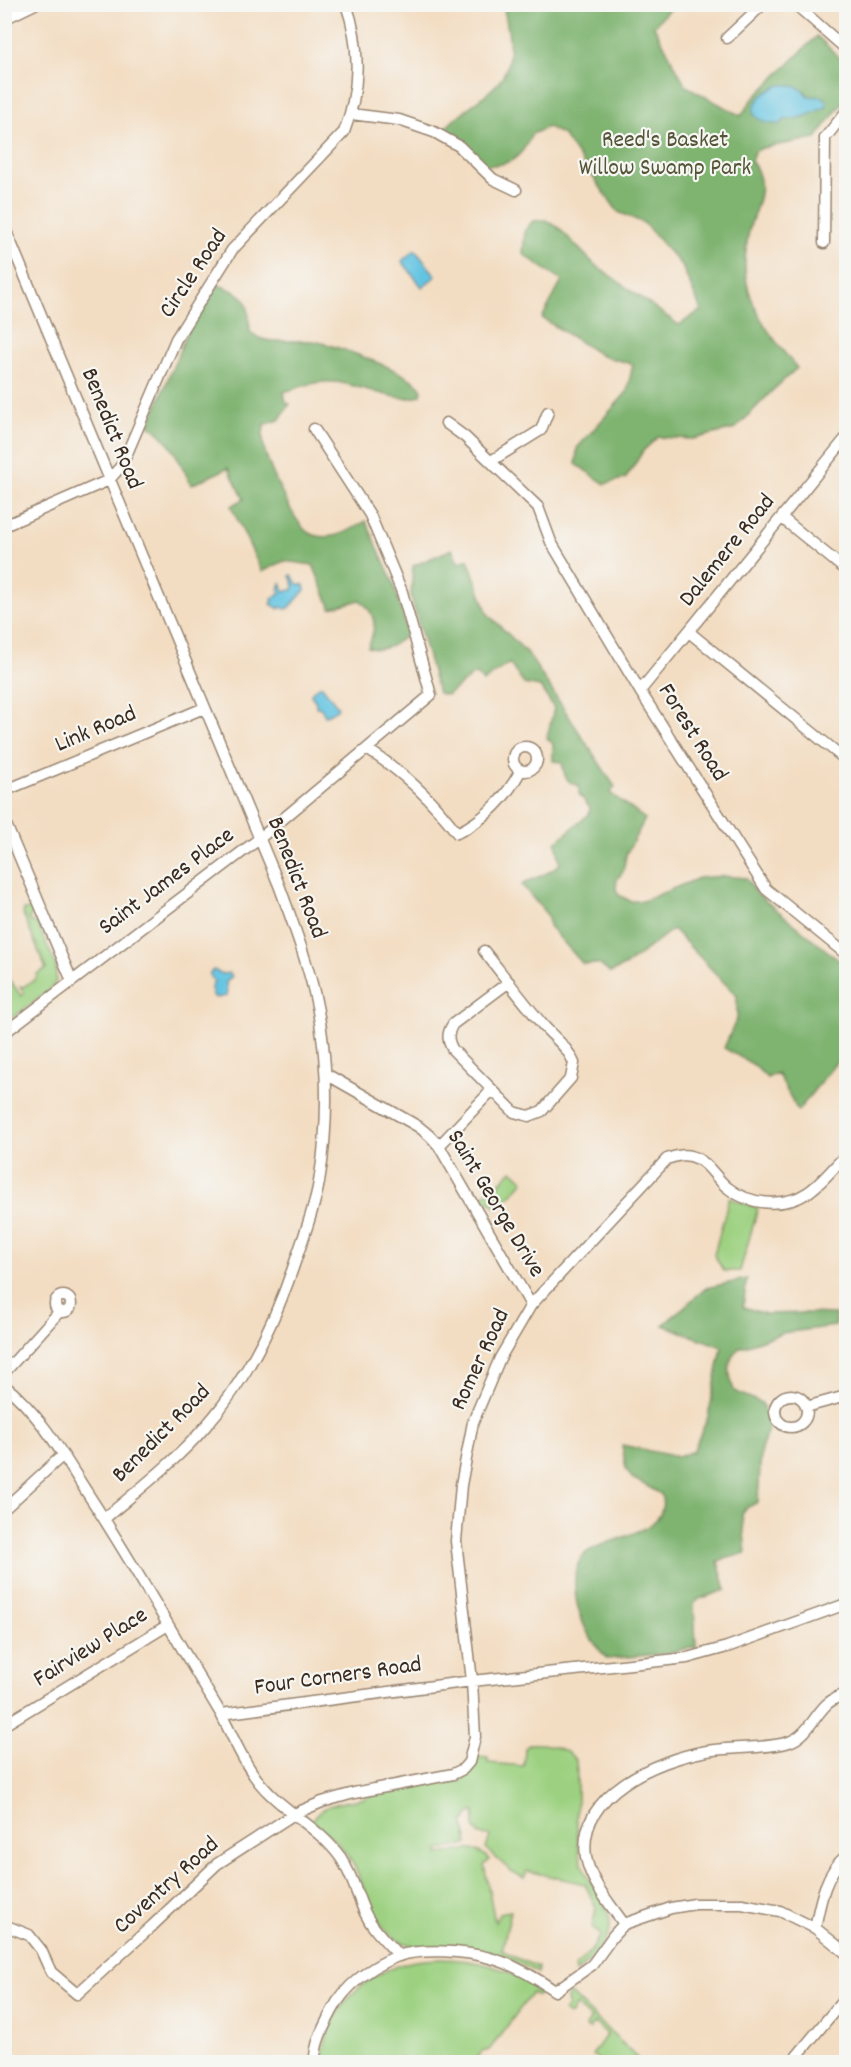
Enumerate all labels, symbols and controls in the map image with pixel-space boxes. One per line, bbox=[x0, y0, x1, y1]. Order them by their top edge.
park label: Reed's Basket Willow Swamp Park bbox=[579, 124, 751, 186]
street label: Circle Road bbox=[152, 222, 236, 326]
street label: Benedict Road bbox=[71, 363, 151, 495]
street label: Dalemere Road bbox=[672, 487, 784, 615]
street label: Forest Road bbox=[648, 677, 736, 789]
street label: Link Road bbox=[50, 698, 142, 762]
street label: Benedict Road bbox=[257, 812, 335, 944]
street label: Saint James Place bbox=[92, 820, 242, 944]
street label: Saint George Drive bbox=[437, 1124, 553, 1284]
street label: Romer Road bbox=[443, 1304, 519, 1416]
street label: Benedict Road bbox=[105, 1377, 219, 1491]
street label: Fairview Place bbox=[27, 1599, 155, 1697]
street label: Four Corners Road bbox=[252, 1648, 424, 1706]
street label: Coventry Road bbox=[107, 1829, 227, 1943]

